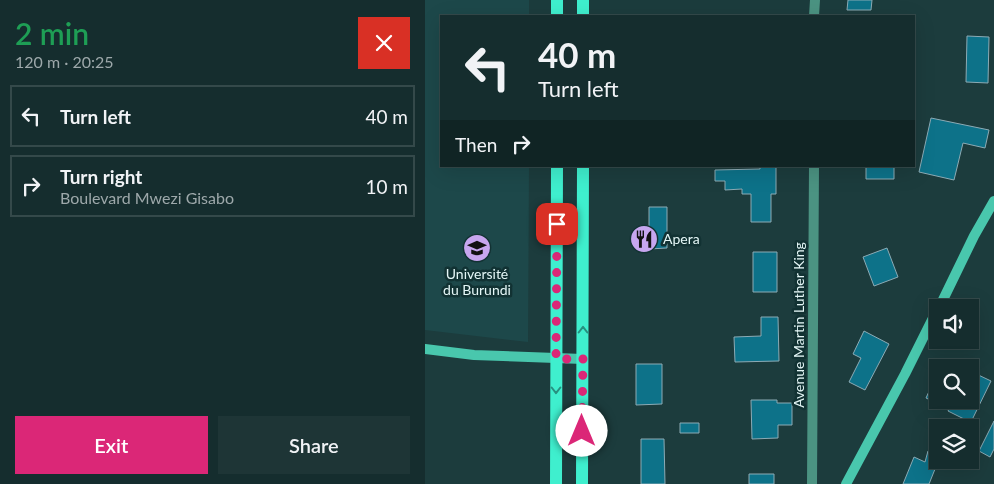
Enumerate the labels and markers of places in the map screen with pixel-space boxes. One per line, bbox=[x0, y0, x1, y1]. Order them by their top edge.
pin bbox=[536, 203, 578, 245]
restaurant icon: Apera bbox=[629, 224, 659, 254]
place label: Apera bbox=[663, 230, 700, 247]
school or university icon: Université du Burundi bbox=[462, 233, 492, 263]
place label: Université du Burundi bbox=[443, 265, 511, 298]

